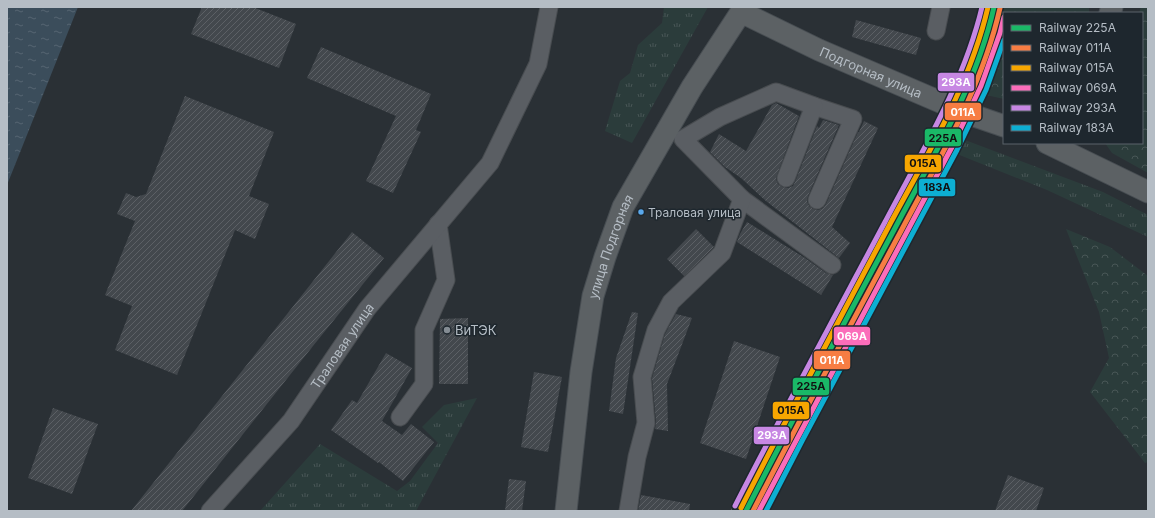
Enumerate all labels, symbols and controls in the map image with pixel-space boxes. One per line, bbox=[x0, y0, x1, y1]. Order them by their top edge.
legend bbox=[1003, 12, 1143, 144]
text: Railway 225А bbox=[1039, 20, 1116, 35]
text: Railway 011А bbox=[1039, 40, 1111, 55]
street label: Подгорная улица bbox=[817, 43, 925, 101]
text: Railway 015А bbox=[1039, 60, 1114, 75]
line badge: 293А bbox=[937, 72, 975, 92]
text: 293А bbox=[941, 75, 971, 89]
text: Railway 069А bbox=[1039, 80, 1116, 95]
text: Railway 293А bbox=[1039, 100, 1116, 115]
line badge: 011А bbox=[944, 102, 982, 121]
text: 011А bbox=[950, 105, 976, 119]
text: Railway 183А bbox=[1039, 120, 1114, 135]
line badge: 225А bbox=[924, 128, 962, 147]
text: 225А bbox=[928, 131, 958, 145]
line badge: 015А bbox=[904, 154, 942, 173]
text: 015А bbox=[909, 156, 937, 170]
line badge: 183А bbox=[918, 178, 956, 197]
text: 183А bbox=[923, 180, 951, 194]
street label: улица Подгорная bbox=[585, 192, 636, 301]
place label: Траловая улица bbox=[648, 205, 741, 220]
marker: Траловая улица bbox=[636, 207, 646, 217]
street label: Траловая улица bbox=[307, 299, 377, 392]
place label: ВиТЭК bbox=[455, 322, 497, 338]
marker: ВиТЭК bbox=[442, 325, 452, 335]
line badge: 069А bbox=[833, 326, 871, 346]
text: 069А bbox=[837, 329, 867, 343]
line badge: 011А bbox=[813, 350, 851, 370]
text: 011А bbox=[819, 353, 845, 367]
line badge: 225А bbox=[792, 377, 830, 396]
text: 225А bbox=[796, 379, 826, 393]
line badge: 015А bbox=[772, 401, 810, 420]
text: 015А bbox=[777, 403, 805, 417]
line badge: 293А bbox=[753, 426, 790, 445]
text: 293А bbox=[757, 428, 787, 442]

